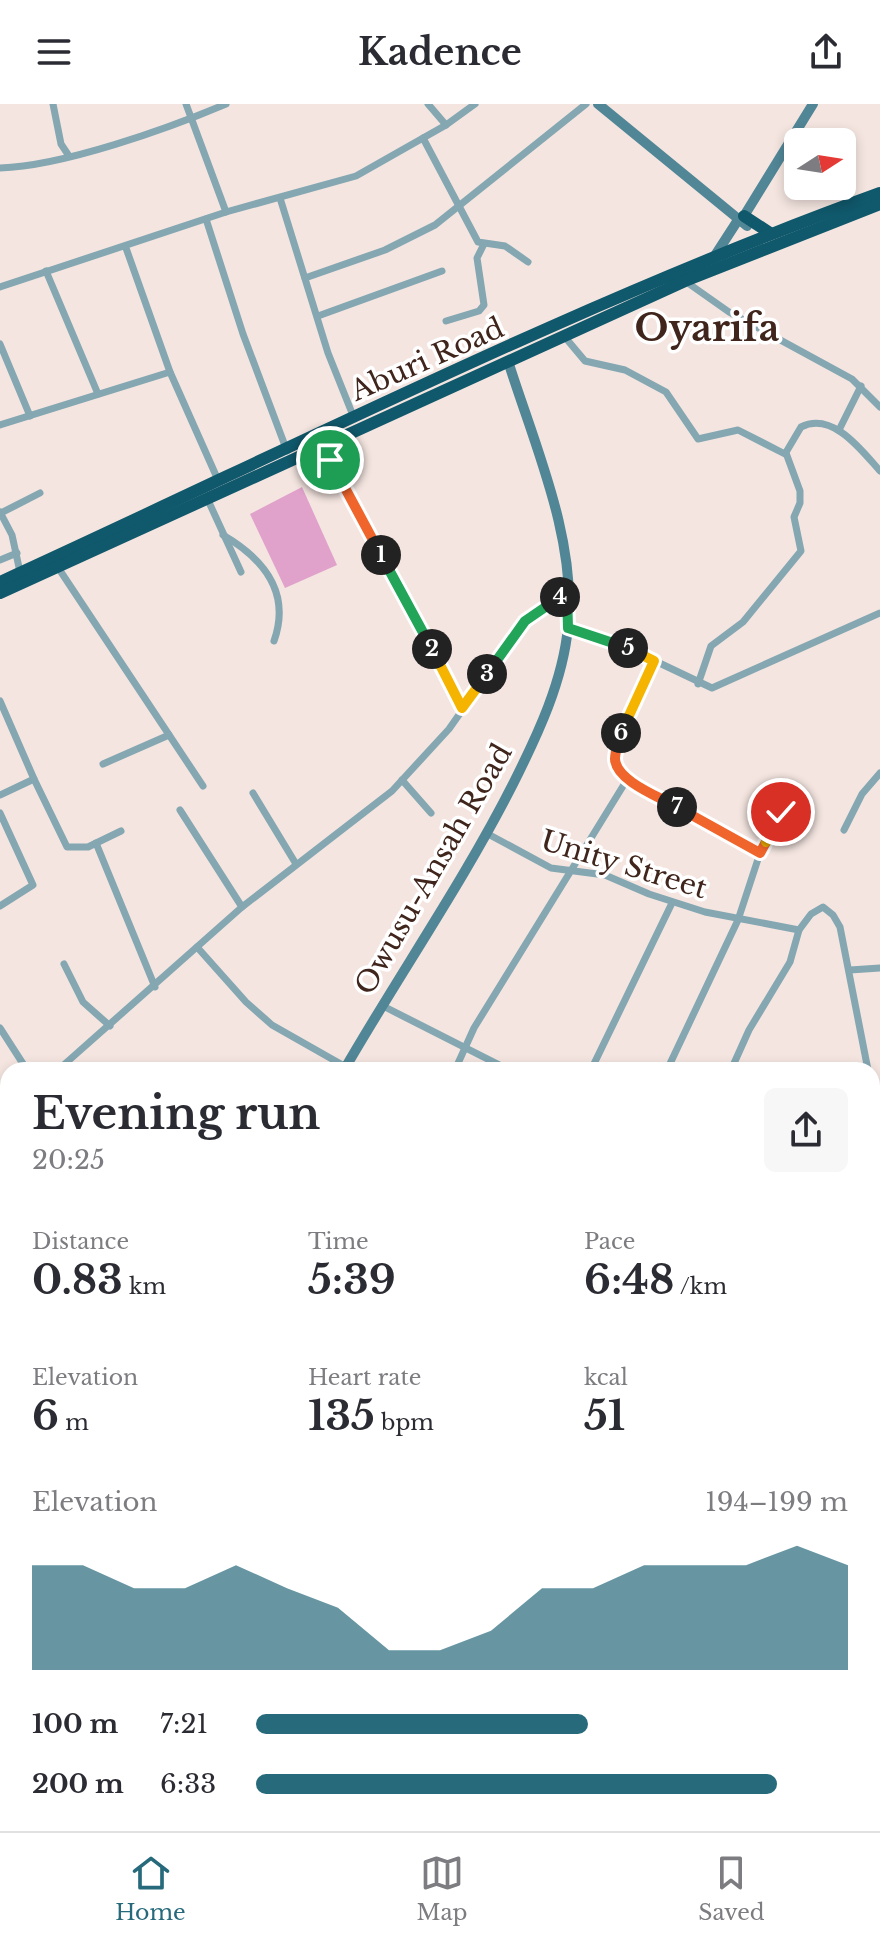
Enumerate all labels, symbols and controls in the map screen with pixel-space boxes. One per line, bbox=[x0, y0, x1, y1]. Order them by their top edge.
icon: menu bbox=[32, 30, 76, 74]
text: Kadence bbox=[358, 30, 522, 75]
icon: share bbox=[804, 30, 848, 74]
north arrow bbox=[784, 128, 856, 200]
map controls bbox=[784, 128, 856, 200]
district label: Oyarifa bbox=[635, 306, 780, 351]
street label: Aburi Road bbox=[344, 310, 509, 409]
pin bbox=[296, 426, 364, 494]
icon: arrive bbox=[308, 438, 352, 482]
pin: 1 bbox=[361, 535, 401, 575]
text: 1 bbox=[376, 541, 386, 568]
pin: 4 bbox=[540, 577, 580, 617]
text: 4 bbox=[553, 583, 567, 610]
pin: 5 bbox=[608, 628, 648, 668]
pin: 2 bbox=[412, 629, 452, 669]
text: 5 bbox=[621, 634, 635, 661]
text: 2 bbox=[425, 635, 439, 662]
pin: 3 bbox=[467, 654, 507, 694]
text: 3 bbox=[480, 660, 494, 687]
pin: 6 bbox=[601, 713, 641, 753]
text: 6 bbox=[614, 719, 628, 746]
street label: Owusu-Ansah Road bbox=[347, 737, 520, 1001]
pin bbox=[747, 778, 815, 846]
pin: 7 bbox=[657, 787, 697, 827]
icon: check bbox=[759, 790, 803, 834]
text: 7 bbox=[671, 793, 683, 820]
street label: Unity Street bbox=[537, 823, 712, 906]
text: Evening run bbox=[32, 1086, 320, 1141]
button: share bbox=[764, 1088, 848, 1172]
text: 20:25 bbox=[32, 1144, 105, 1176]
text: Distance bbox=[32, 1228, 129, 1255]
text: Time bbox=[308, 1228, 369, 1255]
text: Pace bbox=[584, 1228, 635, 1255]
text: 0.83 bbox=[32, 1255, 123, 1305]
text: 5:39 bbox=[308, 1255, 396, 1305]
text: 6:48 bbox=[584, 1255, 674, 1305]
text: km bbox=[123, 1273, 166, 1300]
text: /km bbox=[674, 1273, 727, 1300]
text: Elevation bbox=[32, 1364, 138, 1391]
text: Heart rate bbox=[308, 1364, 421, 1391]
text: kcal bbox=[584, 1364, 628, 1391]
text: 6 bbox=[32, 1391, 59, 1441]
text: 135 bbox=[308, 1391, 375, 1441]
text: 51 bbox=[584, 1391, 625, 1441]
text: m bbox=[59, 1409, 89, 1436]
text: bpm bbox=[375, 1409, 434, 1436]
text: Elevation bbox=[32, 1486, 158, 1518]
text: 194–199 m bbox=[705, 1486, 848, 1518]
text: 100 m bbox=[32, 1708, 118, 1740]
text: 7:21 bbox=[160, 1708, 208, 1740]
text: 200 m bbox=[32, 1768, 124, 1800]
text: 6:33 bbox=[160, 1768, 216, 1800]
tab: Home bbox=[115, 1851, 186, 1926]
tab: Map bbox=[416, 1851, 468, 1926]
tab: Saved bbox=[698, 1851, 765, 1926]

